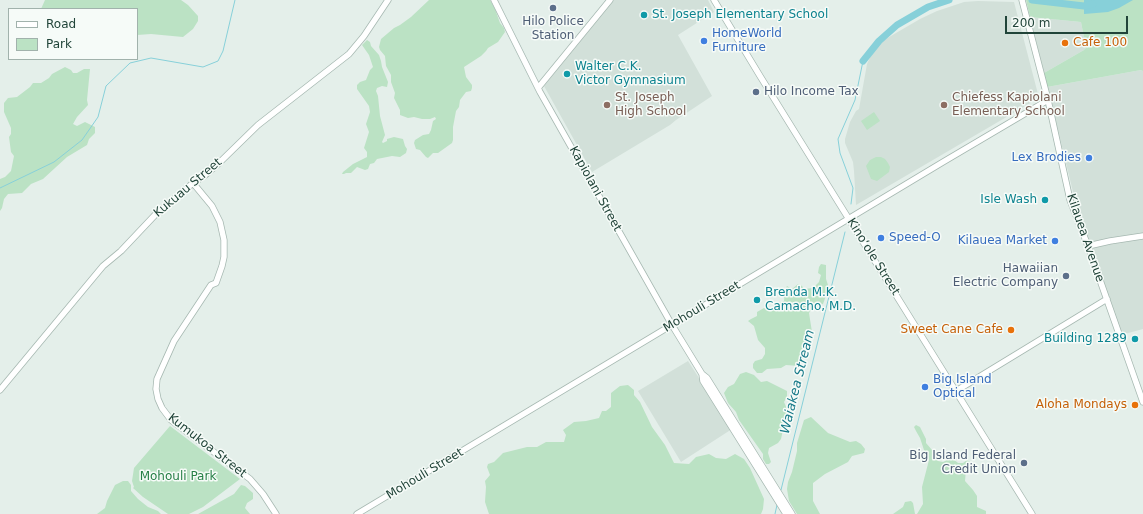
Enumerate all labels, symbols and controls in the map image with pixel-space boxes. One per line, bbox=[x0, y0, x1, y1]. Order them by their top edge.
marker: Hilo Police Station bbox=[548, 3, 558, 13]
legend bbox=[8, 8, 138, 60]
place label: St. Joseph Elementary School bbox=[652, 8, 828, 22]
scale bar bbox=[1007, 8, 1130, 34]
marker: St. Joseph Elementary School bbox=[639, 10, 649, 20]
place label: Hilo Police Station bbox=[522, 15, 584, 43]
text: 200 m bbox=[1012, 16, 1050, 30]
text: Road bbox=[46, 17, 76, 31]
place label: HomeWorld Furniture bbox=[712, 27, 782, 55]
marker: HomeWorld Furniture bbox=[699, 36, 709, 46]
place label: Cafe 100 bbox=[1073, 36, 1127, 50]
text: Park bbox=[46, 37, 72, 51]
marker: Cafe 100 bbox=[1060, 38, 1070, 48]
place label: Walter C.K. Victor Gymnasium bbox=[575, 60, 686, 88]
marker: Walter C.K. Victor Gymnasium bbox=[562, 69, 572, 79]
place label: Hilo Income Tax bbox=[764, 85, 859, 99]
marker: Hilo Income Tax bbox=[751, 87, 761, 97]
place label: St. Joseph High School bbox=[615, 91, 686, 119]
place label: Chiefess Kapiolani Elementary School bbox=[952, 91, 1065, 119]
marker: St. Joseph High School bbox=[602, 100, 612, 110]
marker: Chiefess Kapiolani Elementary School bbox=[939, 100, 949, 110]
street label: Kapiolani Street bbox=[566, 144, 624, 234]
place label: Lex Brodies bbox=[1012, 151, 1081, 165]
marker: Lex Brodies bbox=[1084, 153, 1094, 163]
street label: Kukuau Street bbox=[151, 155, 225, 221]
street label: Kilauea Avenue bbox=[1063, 192, 1107, 284]
place label: Isle Wash bbox=[980, 193, 1037, 207]
marker: Isle Wash bbox=[1040, 195, 1050, 205]
street label: Kinoʻole Street bbox=[843, 216, 903, 298]
place label: Speed-O bbox=[889, 231, 941, 245]
marker: Speed-O bbox=[876, 233, 886, 243]
place label: Kilauea Market bbox=[958, 234, 1047, 248]
marker: Kilauea Market bbox=[1050, 236, 1060, 246]
place label: Hawaiian Electric Company bbox=[953, 262, 1058, 290]
marker: Hawaiian Electric Company bbox=[1061, 271, 1071, 281]
street label: Mohouli Street bbox=[661, 278, 743, 336]
place label: Brenda M.K. Camacho, M.D. bbox=[765, 286, 856, 314]
marker: Brenda M.K. Camacho, M.D. bbox=[752, 295, 762, 305]
place label: Sweet Cane Cafe bbox=[900, 323, 1003, 337]
marker: Sweet Cane Cafe bbox=[1006, 325, 1016, 335]
water label: Waiakea Stream bbox=[778, 328, 818, 436]
place label: Building 1289 bbox=[1044, 332, 1127, 346]
marker: Building 1289 bbox=[1130, 334, 1140, 344]
place label: Big Island Optical bbox=[933, 373, 992, 401]
marker: Big Island Optical bbox=[920, 382, 930, 392]
place label: Aloha Mondays bbox=[1036, 398, 1127, 412]
marker: Aloha Mondays bbox=[1130, 400, 1140, 410]
street label: Kumukoa Street bbox=[165, 411, 249, 481]
street label: Mohouli Street bbox=[384, 445, 466, 503]
place label: Big Island Federal Credit Union bbox=[909, 449, 1016, 477]
marker: Big Island Federal Credit Union bbox=[1019, 458, 1029, 468]
park label: Mohouli Park bbox=[140, 470, 216, 484]

